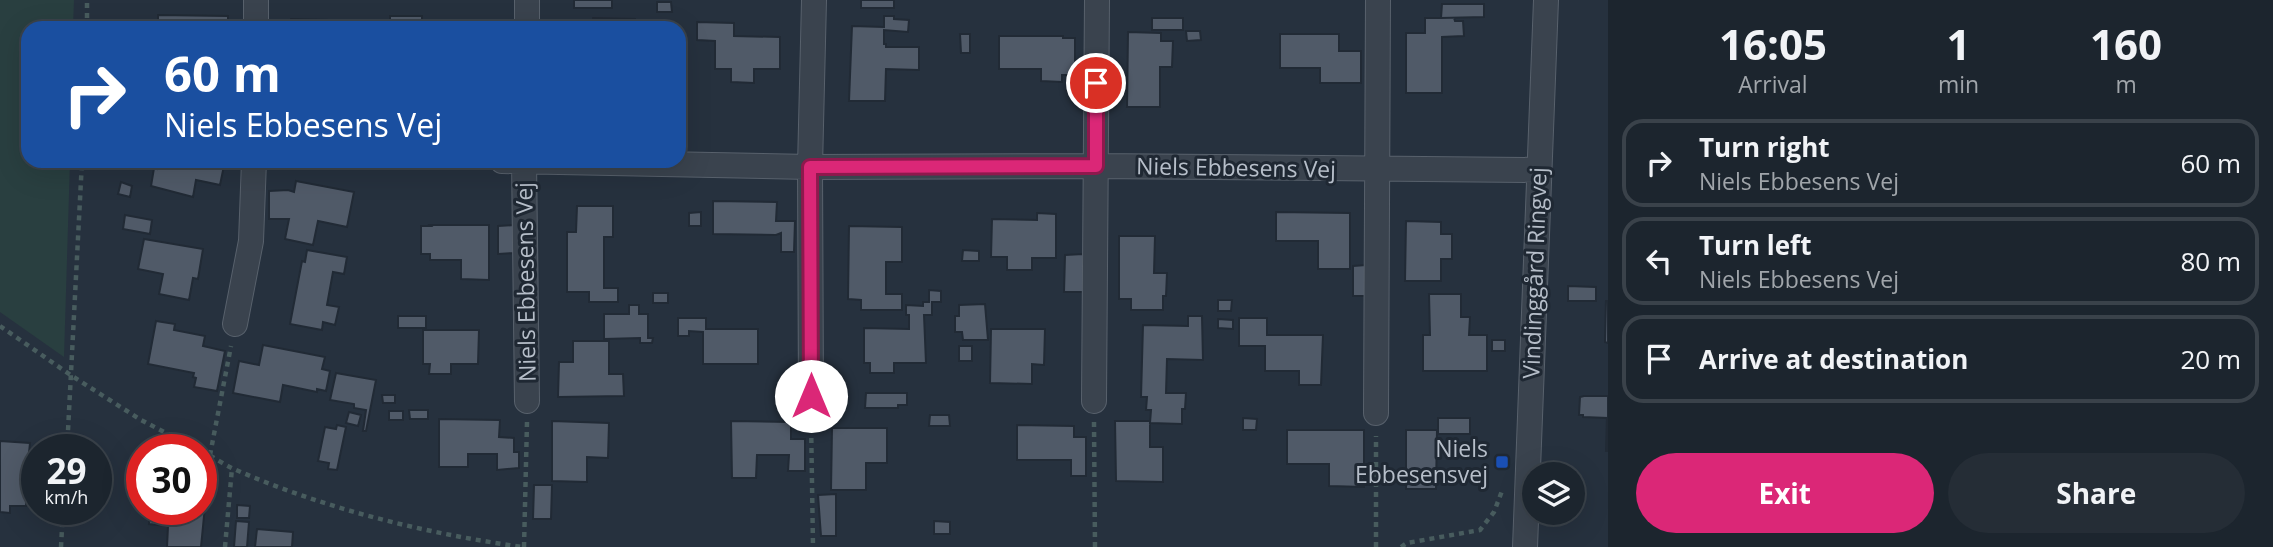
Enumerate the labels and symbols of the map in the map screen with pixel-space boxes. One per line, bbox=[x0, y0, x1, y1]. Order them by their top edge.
pin bbox=[1066, 53, 1126, 113]
street label: Niels Ebbesens Vej bbox=[1136, 149, 1336, 185]
street label: Vindinggård Ringvej bbox=[1514, 167, 1554, 379]
street label: Niels Ebbesens Vej bbox=[507, 182, 543, 382]
position arrow bbox=[774, 359, 848, 433]
place label: Niels Ebbesensvej bbox=[1355, 432, 1488, 490]
speed limit sign: 30 bbox=[126, 434, 217, 525]
marker: Niels Ebbesensvej bbox=[1494, 454, 1510, 470]

